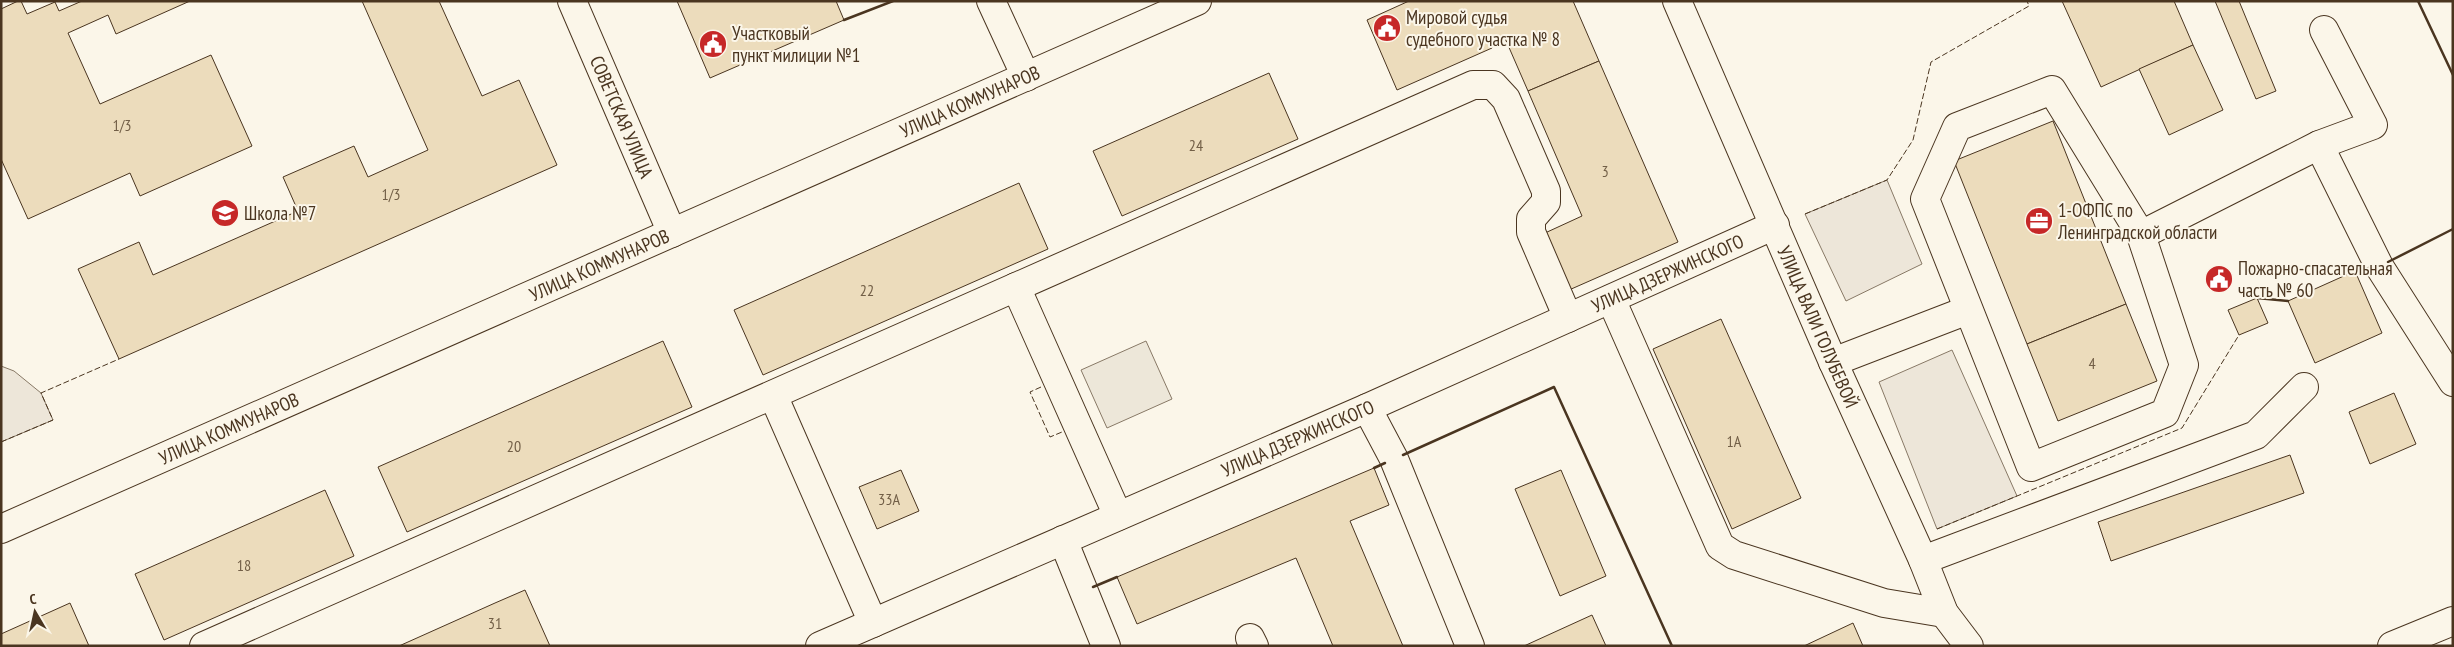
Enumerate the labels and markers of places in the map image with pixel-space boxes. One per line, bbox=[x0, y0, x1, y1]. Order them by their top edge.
place label: Мировой судья судебного участка № 8 bbox=[1406, 5, 1560, 51]
public building icon: Мировой судья судебного участка № 8 bbox=[1372, 13, 1402, 43]
place label: Участковый пункт милиции №1 bbox=[732, 21, 860, 67]
public building icon: Участковый пункт милиции №1 bbox=[698, 29, 728, 59]
school or university icon: Школа №7 bbox=[210, 198, 240, 228]
place label: 1-ОФПС по Ленинградской области bbox=[2057, 198, 2217, 244]
place label: Школа №7 bbox=[244, 201, 316, 225]
office icon: 1-ОФПС по Ленинградской области bbox=[2024, 206, 2054, 236]
place label: Пожарно-спасательная часть № 60 bbox=[2238, 256, 2393, 302]
public building icon: Пожарно-спасательная часть № 60 bbox=[2204, 264, 2234, 294]

